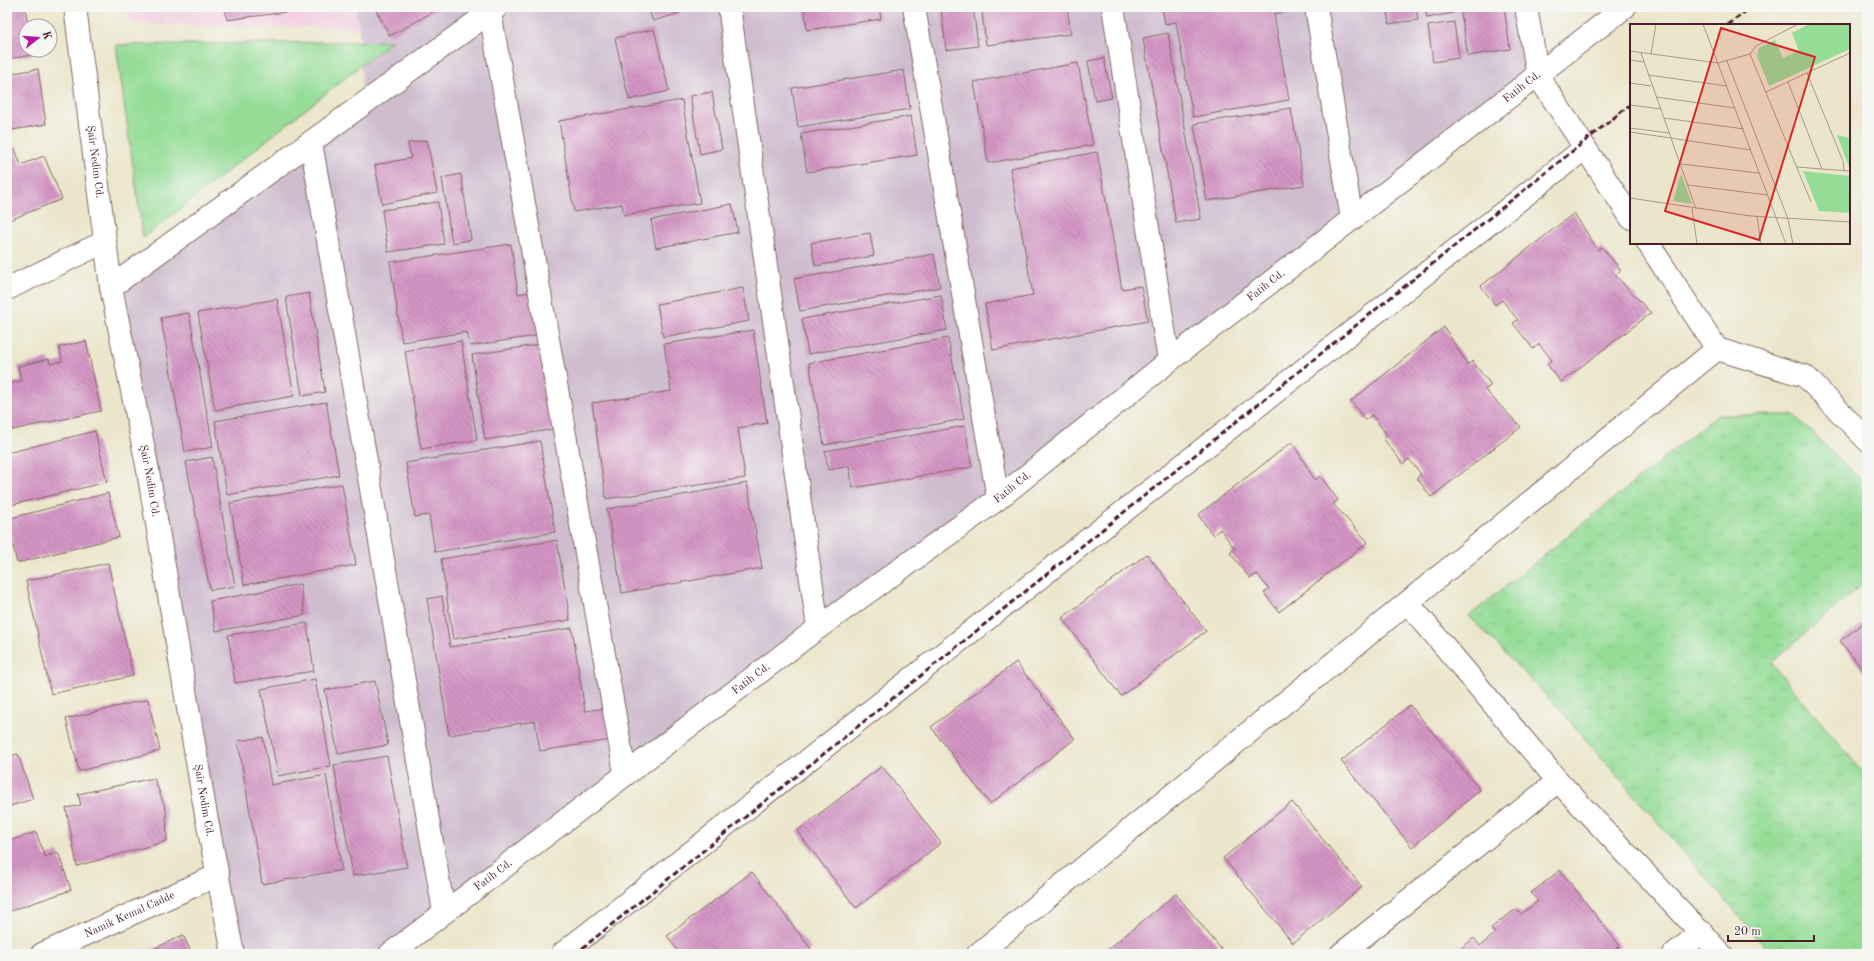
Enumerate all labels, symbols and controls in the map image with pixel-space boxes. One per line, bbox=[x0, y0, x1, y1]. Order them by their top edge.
north arrow bbox=[18, 18, 58, 58]
inset map bbox=[1630, 24, 1850, 244]
text: K bbox=[40, 30, 53, 42]
street label: Fatih Cd. bbox=[1501, 69, 1543, 105]
street label: Şair Nedim Cd. bbox=[85, 125, 105, 199]
street label: Fatih Cd. bbox=[1245, 268, 1287, 304]
street label: Şair Nedim Cd. bbox=[138, 444, 161, 518]
street label: Fatih Cd. bbox=[992, 469, 1033, 506]
street label: Fatih Cd. bbox=[730, 661, 772, 697]
street label: Şair Nedim Cd. bbox=[192, 763, 216, 837]
street label: Fatih Cd. bbox=[472, 857, 514, 893]
street label: Namik Kemal Cadde bbox=[83, 890, 176, 940]
scale bar bbox=[1728, 917, 1814, 943]
text: 20 m bbox=[1734, 926, 1761, 938]

